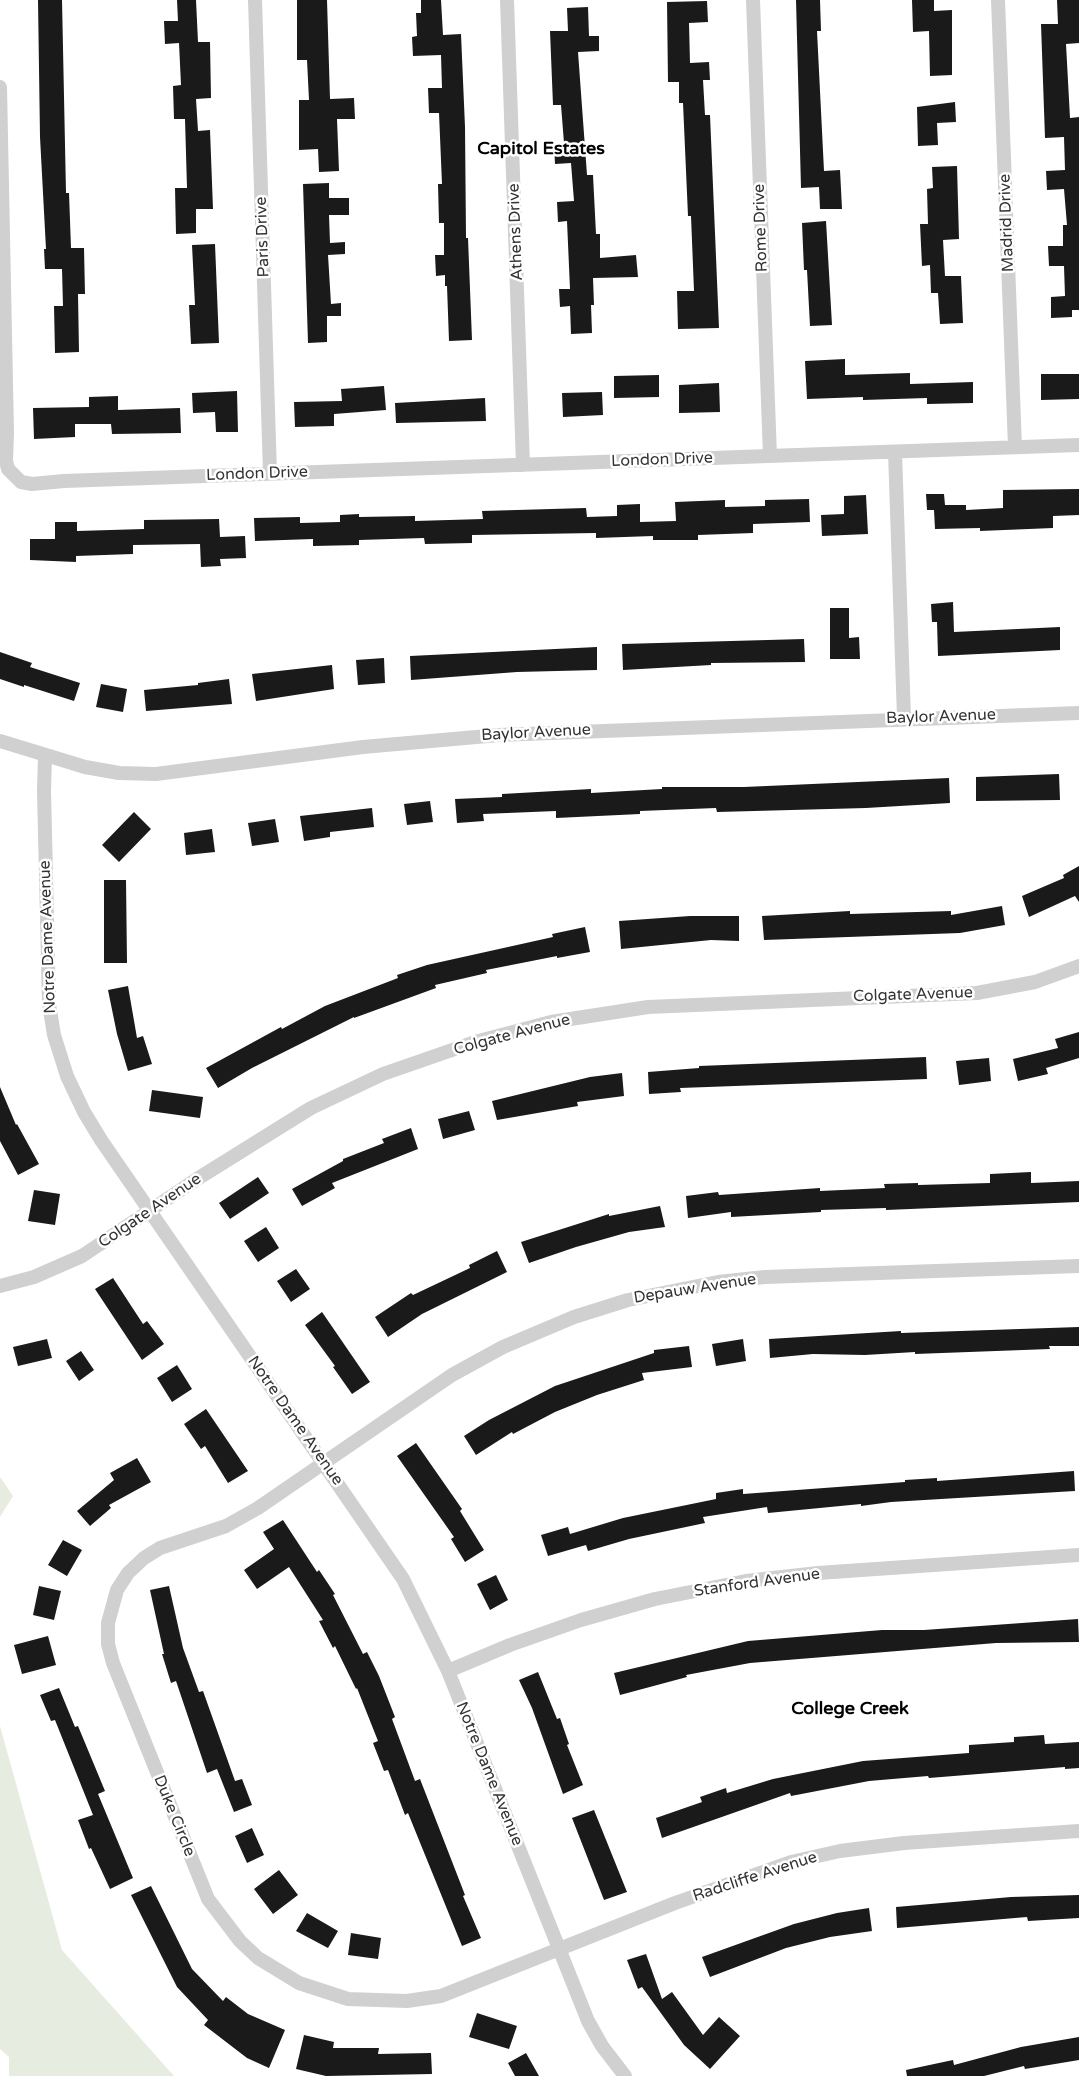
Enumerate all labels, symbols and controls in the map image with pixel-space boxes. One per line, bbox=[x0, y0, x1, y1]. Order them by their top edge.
district label: Capitol Estates bbox=[477, 138, 605, 160]
street label: Madrid Drive bbox=[996, 174, 1018, 272]
street label: Athens Drive bbox=[505, 183, 527, 281]
street label: Rome Drive bbox=[750, 183, 772, 273]
street label: Paris Drive bbox=[252, 196, 274, 278]
street label: London Drive bbox=[611, 449, 713, 471]
street label: London Drive bbox=[206, 463, 308, 485]
street label: Baylor Avenue bbox=[886, 705, 996, 729]
street label: Baylor Avenue bbox=[481, 721, 591, 745]
street label: Notre Dame Avenue bbox=[36, 860, 60, 1014]
street label: Colgate Avenue bbox=[853, 983, 973, 1007]
street label: Colgate Avenue bbox=[452, 1010, 572, 1060]
street label: Colgate Avenue bbox=[95, 1170, 205, 1252]
street label: Depauw Avenue bbox=[632, 1270, 758, 1308]
street label: Notre Dame Avenue bbox=[243, 1353, 347, 1489]
street label: Stanford Avenue bbox=[693, 1565, 821, 1601]
district label: College Creek bbox=[791, 1698, 909, 1720]
street label: Notre Dame Avenue bbox=[451, 1699, 527, 1849]
street label: Duke Circle bbox=[149, 1773, 199, 1859]
street label: Radcliffe Avenue bbox=[691, 1848, 819, 1906]

